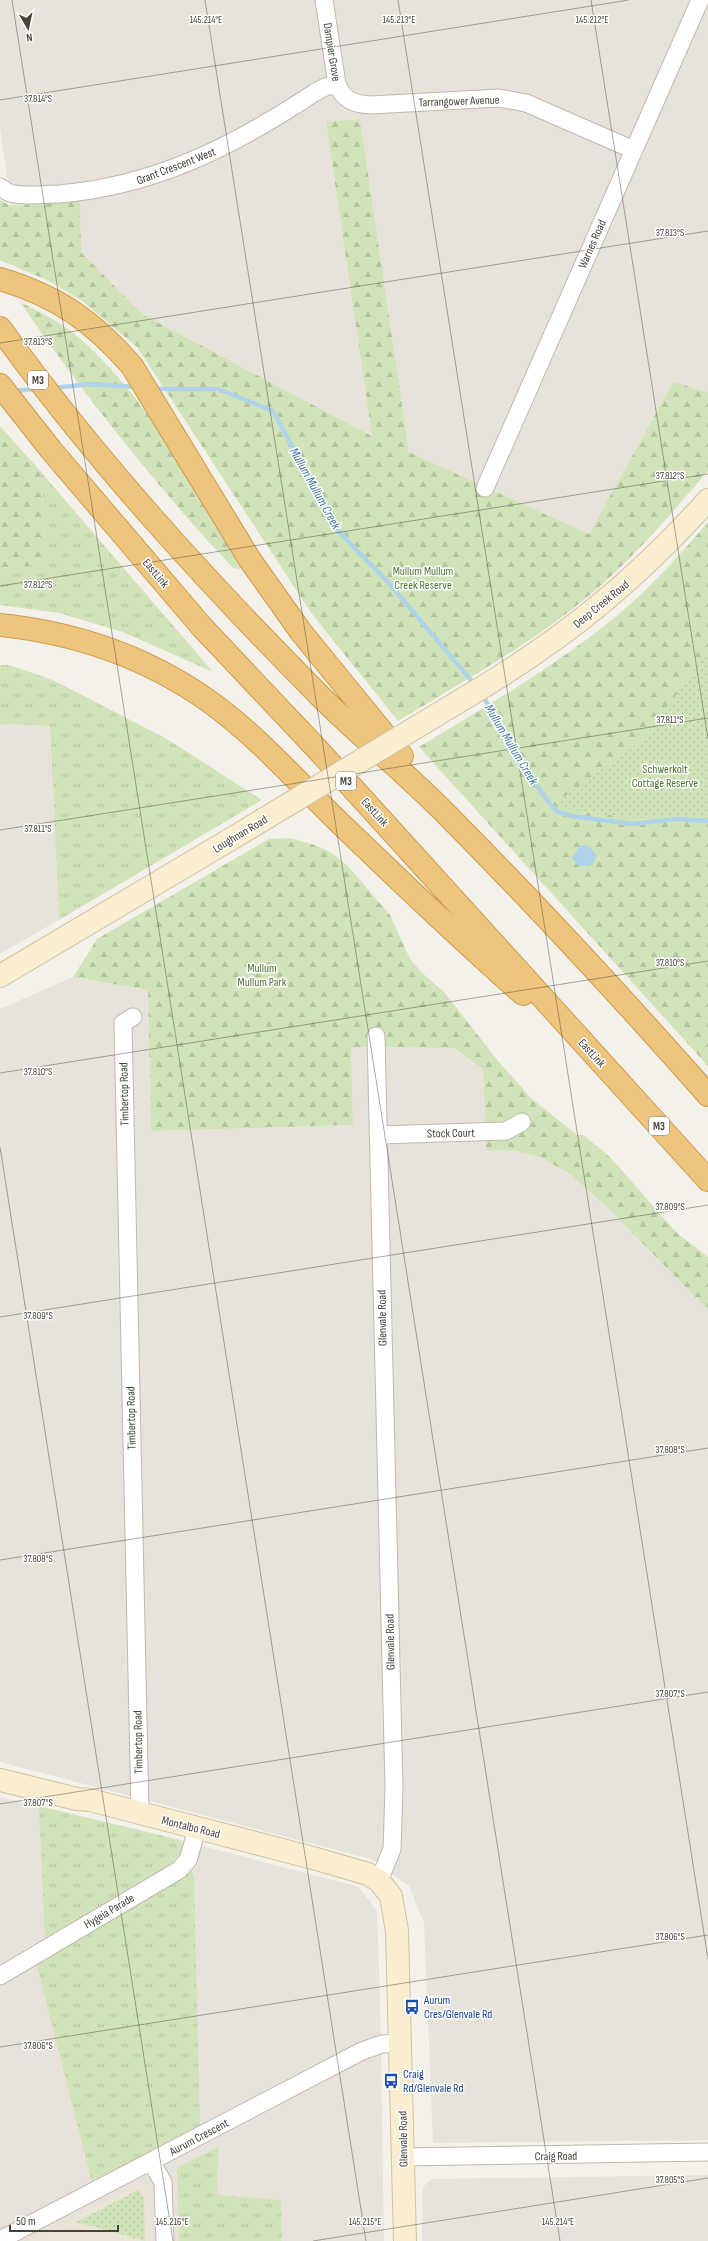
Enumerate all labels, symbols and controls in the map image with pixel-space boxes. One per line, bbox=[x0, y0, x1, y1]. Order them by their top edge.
north arrow bbox=[8, 8, 48, 48]
text: 145.214°E bbox=[190, 14, 222, 26]
text: 145.213°E bbox=[383, 14, 415, 26]
text: 145.212°E bbox=[576, 14, 608, 26]
street label: Dampier Grove bbox=[319, 22, 344, 83]
text: N bbox=[25, 31, 33, 44]
text: 37.814°S bbox=[24, 93, 52, 105]
street label: Tarrangower Avenue bbox=[418, 93, 500, 110]
street label: Grant Crescent West bbox=[134, 144, 218, 188]
street label: Warnes Road bbox=[575, 218, 610, 271]
text: 37.813°S bbox=[656, 227, 684, 239]
text: 37.813°S bbox=[24, 336, 52, 348]
road number: M3 bbox=[28, 371, 48, 389]
water label: Mullum Mullum Creek bbox=[286, 445, 345, 533]
text: 37.812°S bbox=[656, 470, 684, 482]
street label: EastLink bbox=[139, 556, 172, 591]
park label: Mullum Mullum Creek Reserve bbox=[393, 564, 454, 593]
street label: Deep Creek Road bbox=[570, 577, 632, 631]
text: 37.812°S bbox=[24, 579, 52, 591]
water label: Mullum Mullum Creek bbox=[481, 701, 542, 789]
text: 37.811°S bbox=[656, 714, 684, 726]
park label: Schwerkolt Cottage Reserve bbox=[632, 762, 698, 791]
road number: M3 bbox=[336, 772, 356, 790]
street label: EastLink bbox=[358, 795, 392, 830]
street label: Loughnan Road bbox=[210, 812, 270, 857]
text: 37.811°S bbox=[24, 823, 52, 835]
text: 37.810°S bbox=[656, 957, 684, 969]
park label: Mullum Mullum Park bbox=[238, 961, 287, 990]
street label: EastLink bbox=[575, 1036, 609, 1071]
street label: Timbertop Road bbox=[116, 1062, 133, 1126]
text: 37.810°S bbox=[24, 1066, 52, 1078]
road number: M3 bbox=[649, 1117, 669, 1135]
street label: Stock Court bbox=[427, 1126, 475, 1141]
text: 37.809°S bbox=[655, 1201, 685, 1213]
street label: Glenvale Road bbox=[375, 1290, 390, 1346]
text: 37.809°S bbox=[23, 1310, 53, 1322]
street label: Timbertop Road bbox=[123, 1386, 140, 1450]
text: 37.808°S bbox=[655, 1444, 685, 1456]
text: 37.808°S bbox=[23, 1553, 53, 1565]
street label: Glenvale Road bbox=[383, 1614, 398, 1670]
text: 37.807°S bbox=[655, 1688, 685, 1700]
street label: Timbertop Road bbox=[130, 1710, 147, 1774]
text: 37.807°S bbox=[23, 1797, 53, 1809]
street label: Montalbo Road bbox=[160, 1813, 222, 1842]
street label: Hygeia Parade bbox=[81, 1890, 137, 1932]
text: 37.806°S bbox=[655, 1931, 685, 1943]
place label: Aurum Cres/Glenvale Rd bbox=[423, 1993, 492, 2022]
bus stop icon: Aurum Cres/Glenvale Rd bbox=[403, 1998, 421, 2016]
text: 37.806°S bbox=[23, 2040, 53, 2052]
place label: Craig Rd/Glenvale Rd bbox=[403, 2067, 464, 2096]
bus stop icon: Craig Rd/Glenvale Rd bbox=[382, 2072, 400, 2090]
street label: Glenvale Road bbox=[396, 2111, 411, 2167]
street label: Aurum Crescent bbox=[166, 2115, 232, 2160]
street label: Craig Road bbox=[535, 2149, 577, 2164]
text: 37.805°S bbox=[655, 2174, 685, 2186]
scale bar bbox=[10, 2207, 118, 2233]
text: 50 m bbox=[16, 2214, 36, 2229]
text: 145.216°E bbox=[155, 2216, 189, 2228]
text: 145.215°E bbox=[349, 2216, 381, 2228]
text: 145.214°E bbox=[542, 2216, 574, 2228]

